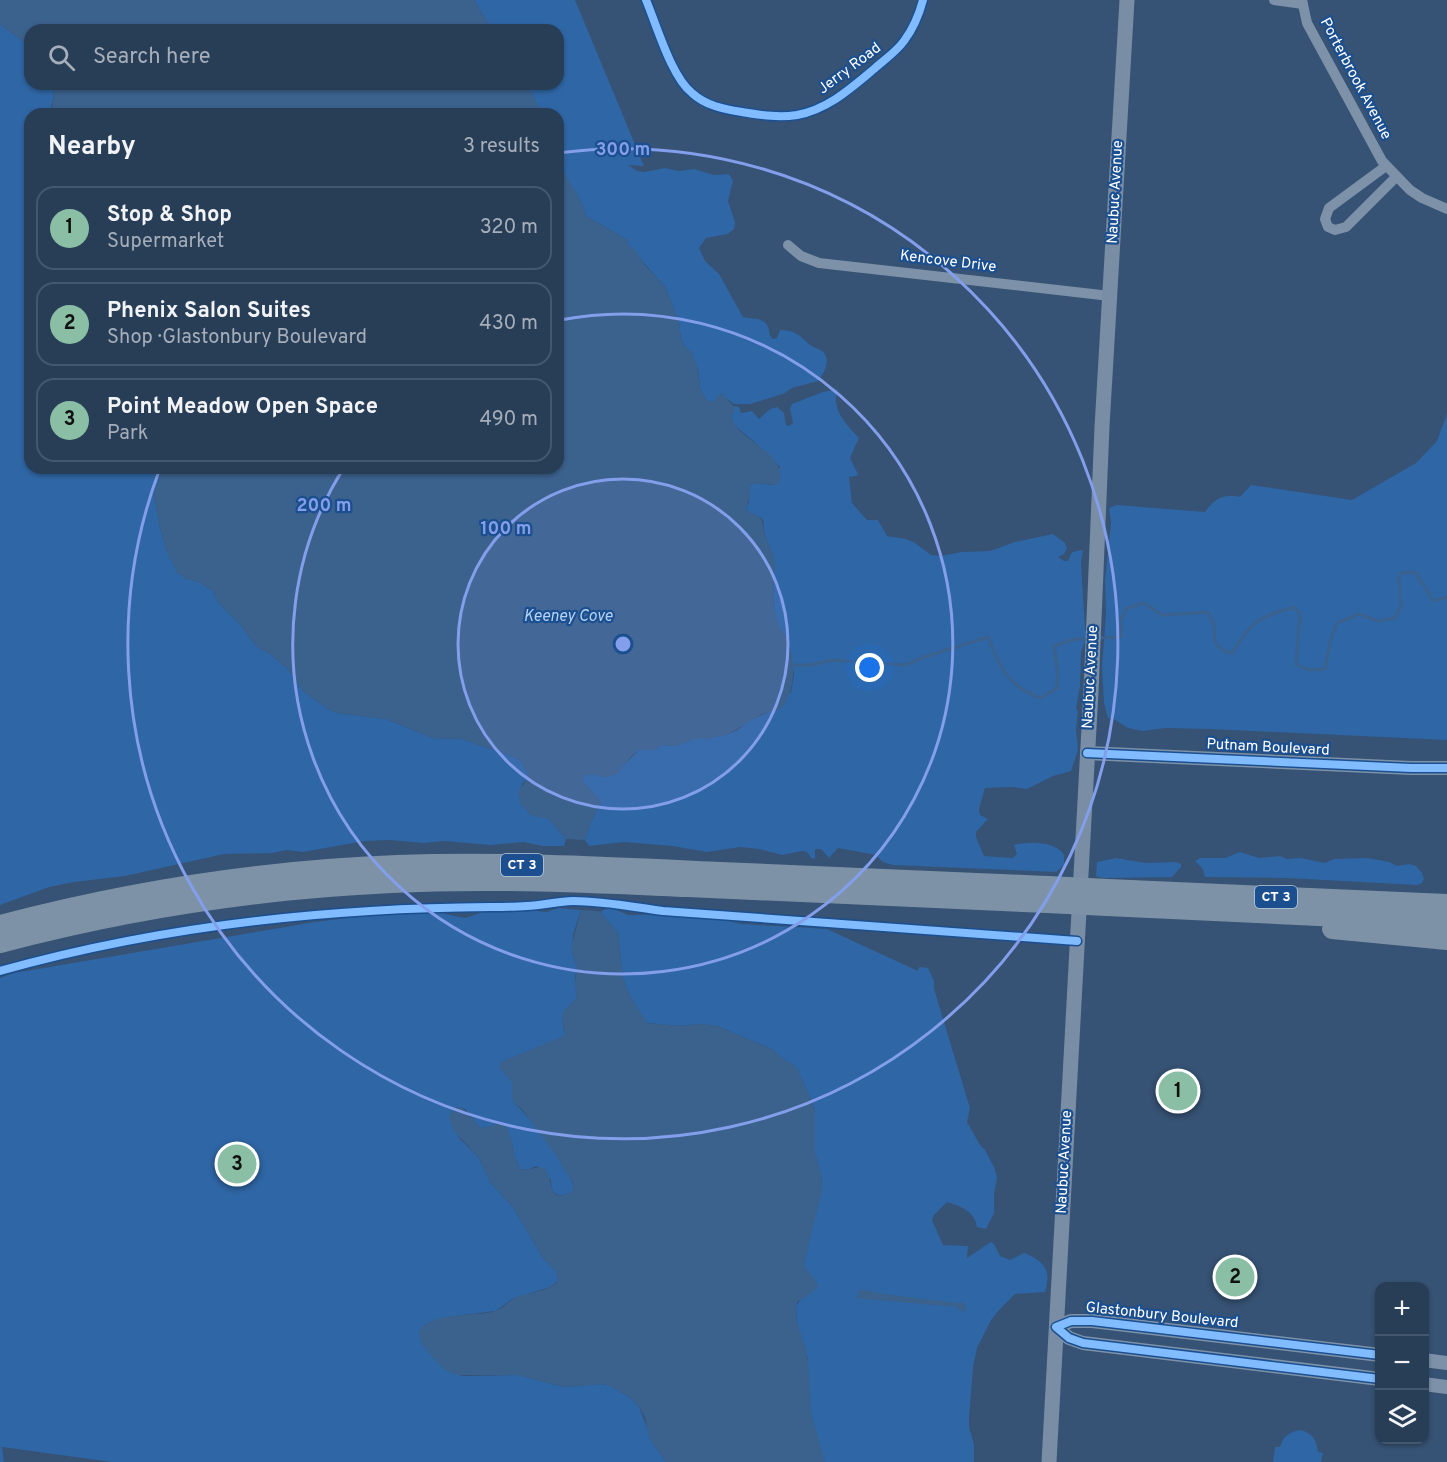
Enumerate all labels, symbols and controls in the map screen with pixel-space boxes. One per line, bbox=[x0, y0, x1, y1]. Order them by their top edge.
street label: Porterbrook Avenue bbox=[1315, 15, 1395, 143]
search box bbox=[24, 24, 564, 90]
street label: Jerry Road bbox=[815, 39, 885, 99]
icon: search bbox=[45, 41, 78, 74]
text: Search here bbox=[93, 44, 211, 71]
text: Nearby bbox=[48, 131, 136, 164]
text: 3 results bbox=[463, 134, 540, 160]
text: 300 m bbox=[596, 139, 650, 162]
street label: Naubuc Avenue bbox=[1104, 140, 1128, 244]
text: Stop & Shop bbox=[107, 202, 232, 229]
text: 1 bbox=[66, 215, 74, 241]
text: 320 m bbox=[480, 215, 538, 241]
text: Supermarket bbox=[107, 229, 224, 255]
street label: Kencove Drive bbox=[899, 247, 997, 277]
text: Phenix Salon Suites bbox=[107, 298, 311, 325]
text: 2 bbox=[63, 311, 76, 337]
text: 430 m bbox=[479, 311, 538, 337]
text: Shop · Glastonbury Boulevard bbox=[107, 325, 367, 351]
text: Point Meadow Open Space bbox=[107, 394, 378, 421]
text: 3 bbox=[64, 407, 76, 433]
text: 490 m bbox=[480, 407, 538, 433]
text: Park bbox=[107, 421, 148, 447]
text: 200 m bbox=[296, 495, 352, 518]
text: 100 m bbox=[480, 518, 532, 541]
water label: Keeney Cove bbox=[524, 607, 613, 627]
street label: Naubuc Avenue bbox=[1079, 625, 1103, 729]
centre of rings bbox=[613, 634, 633, 654]
your location bbox=[855, 653, 884, 682]
street label: Putnam Boulevard bbox=[1206, 735, 1330, 761]
road number: CT 3 bbox=[501, 854, 543, 876]
road number: CT 3 bbox=[1255, 886, 1297, 908]
pin: 1 bbox=[1158, 1068, 1198, 1114]
street label: Naubuc Avenue bbox=[1053, 1110, 1077, 1214]
pin: 3 bbox=[218, 1142, 256, 1186]
pin: 2 bbox=[1216, 1254, 1254, 1300]
map controls bbox=[1375, 1282, 1429, 1444]
button: + bbox=[1375, 1282, 1429, 1336]
street label: Glastonbury Boulevard bbox=[1085, 1299, 1239, 1333]
button: − bbox=[1375, 1336, 1429, 1390]
button: layers bbox=[1375, 1390, 1429, 1444]

